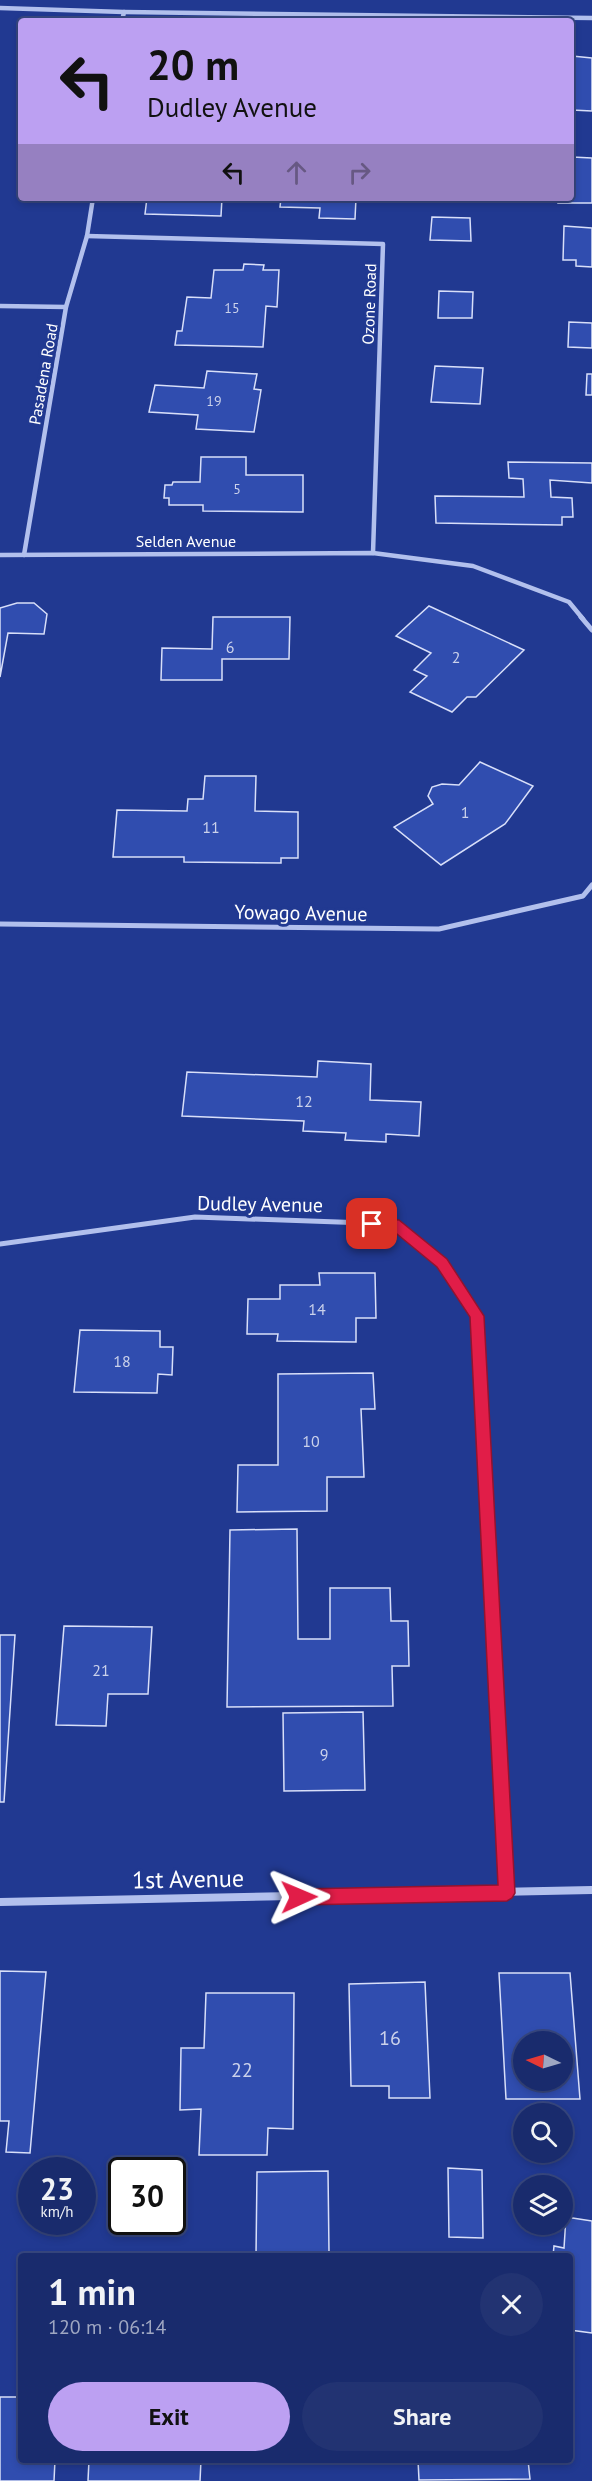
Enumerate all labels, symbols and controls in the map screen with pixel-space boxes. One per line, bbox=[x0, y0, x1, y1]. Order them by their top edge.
text: 20 m bbox=[147, 37, 239, 92]
icon: left bbox=[48, 42, 126, 120]
text: Dudley Avenue bbox=[147, 90, 317, 124]
icon: left bbox=[217, 156, 250, 189]
icon: ahead bbox=[280, 156, 313, 189]
icon: right bbox=[343, 156, 376, 189]
street label: Ozone Road bbox=[358, 263, 380, 345]
house number: 15 bbox=[224, 299, 240, 317]
street label: Pasadena Road bbox=[24, 322, 62, 426]
house number: 19 bbox=[206, 392, 222, 410]
house number: 5 bbox=[233, 480, 241, 498]
street label: Selden Avenue bbox=[136, 531, 236, 551]
house number: 6 bbox=[226, 637, 234, 657]
house number: 2 bbox=[452, 647, 460, 667]
house number: 1 bbox=[461, 802, 469, 822]
house number: 11 bbox=[202, 817, 220, 837]
street label: Yowago Avenue bbox=[234, 899, 368, 927]
house number: 12 bbox=[295, 1091, 313, 1111]
street label: Dudley Avenue bbox=[197, 1190, 323, 1218]
pin bbox=[346, 1198, 397, 1249]
icon: arrive bbox=[355, 1207, 388, 1240]
house number: 14 bbox=[308, 1299, 326, 1319]
house number: 18 bbox=[113, 1351, 131, 1371]
house number: 10 bbox=[302, 1431, 320, 1451]
house number: 21 bbox=[92, 1660, 110, 1680]
house number: 9 bbox=[320, 1744, 328, 1764]
street label: 1st Avenue bbox=[132, 1863, 244, 1895]
position arrow bbox=[267, 1865, 331, 1929]
house number: 16 bbox=[379, 2025, 401, 2051]
north arrow bbox=[513, 2031, 573, 2091]
map controls bbox=[513, 2031, 573, 2235]
house number: 22 bbox=[231, 2057, 253, 2083]
button: search bbox=[513, 2103, 573, 2163]
speed limit sign: 30 bbox=[108, 2157, 186, 2235]
text: 23 bbox=[40, 2169, 74, 2208]
button: layers bbox=[513, 2175, 573, 2235]
text: km/h bbox=[41, 2202, 73, 2221]
text: 1 min bbox=[48, 2268, 136, 2315]
button: close bbox=[480, 2273, 543, 2336]
text: 120 m · 06:14 bbox=[48, 2314, 166, 2340]
button: Exit bbox=[48, 2382, 290, 2451]
button: Share bbox=[302, 2382, 543, 2451]

